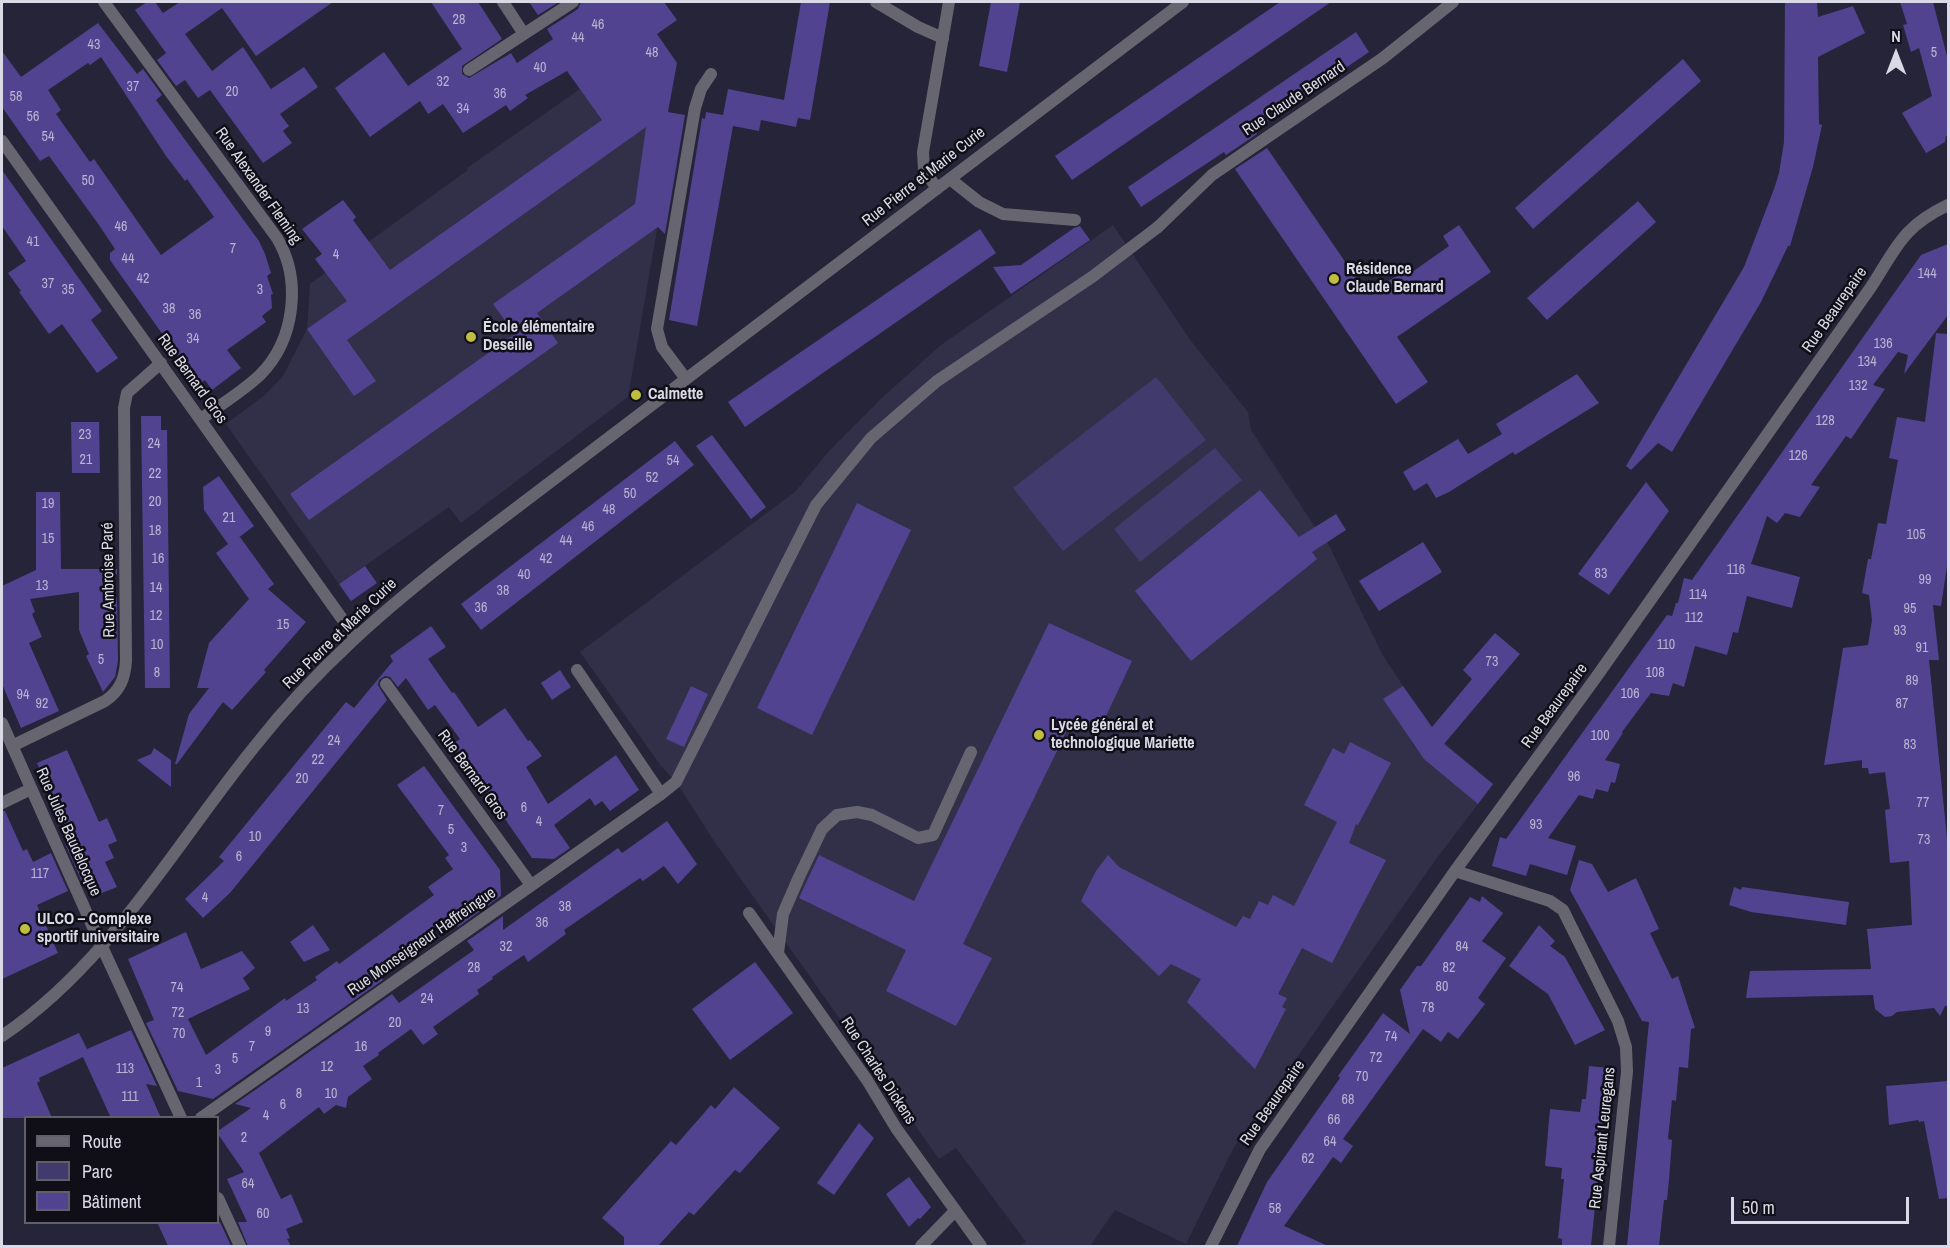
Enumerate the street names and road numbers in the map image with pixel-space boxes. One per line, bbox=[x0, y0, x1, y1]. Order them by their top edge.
street label: Rue Claude Bernard bbox=[1239, 58, 1349, 140]
street label: Rue Pierre et Marie Curie bbox=[859, 123, 989, 231]
street label: Rue Alexander Fleming bbox=[211, 124, 305, 248]
street label: Rue Beaurepaire bbox=[1798, 264, 1872, 356]
street label: Rue Bernard Gros bbox=[153, 330, 231, 428]
street label: Rue Ambroise Paré bbox=[98, 522, 120, 638]
street label: Rue Pierre et Marie Curie bbox=[279, 575, 401, 693]
street label: Rue Beaurepaire bbox=[1518, 660, 1592, 752]
street label: Rue Bernard Gros bbox=[433, 726, 511, 824]
street label: Rue Jules Baudelocque bbox=[31, 765, 105, 899]
street label: Rue Monseigneur Haffreingue bbox=[344, 884, 500, 1000]
street label: Rue Charles Dickens bbox=[836, 1014, 920, 1128]
street label: Rue Beaurepaire bbox=[1236, 1057, 1310, 1149]
street label: Rue Aspirant Leuregans bbox=[1586, 1066, 1620, 1210]

